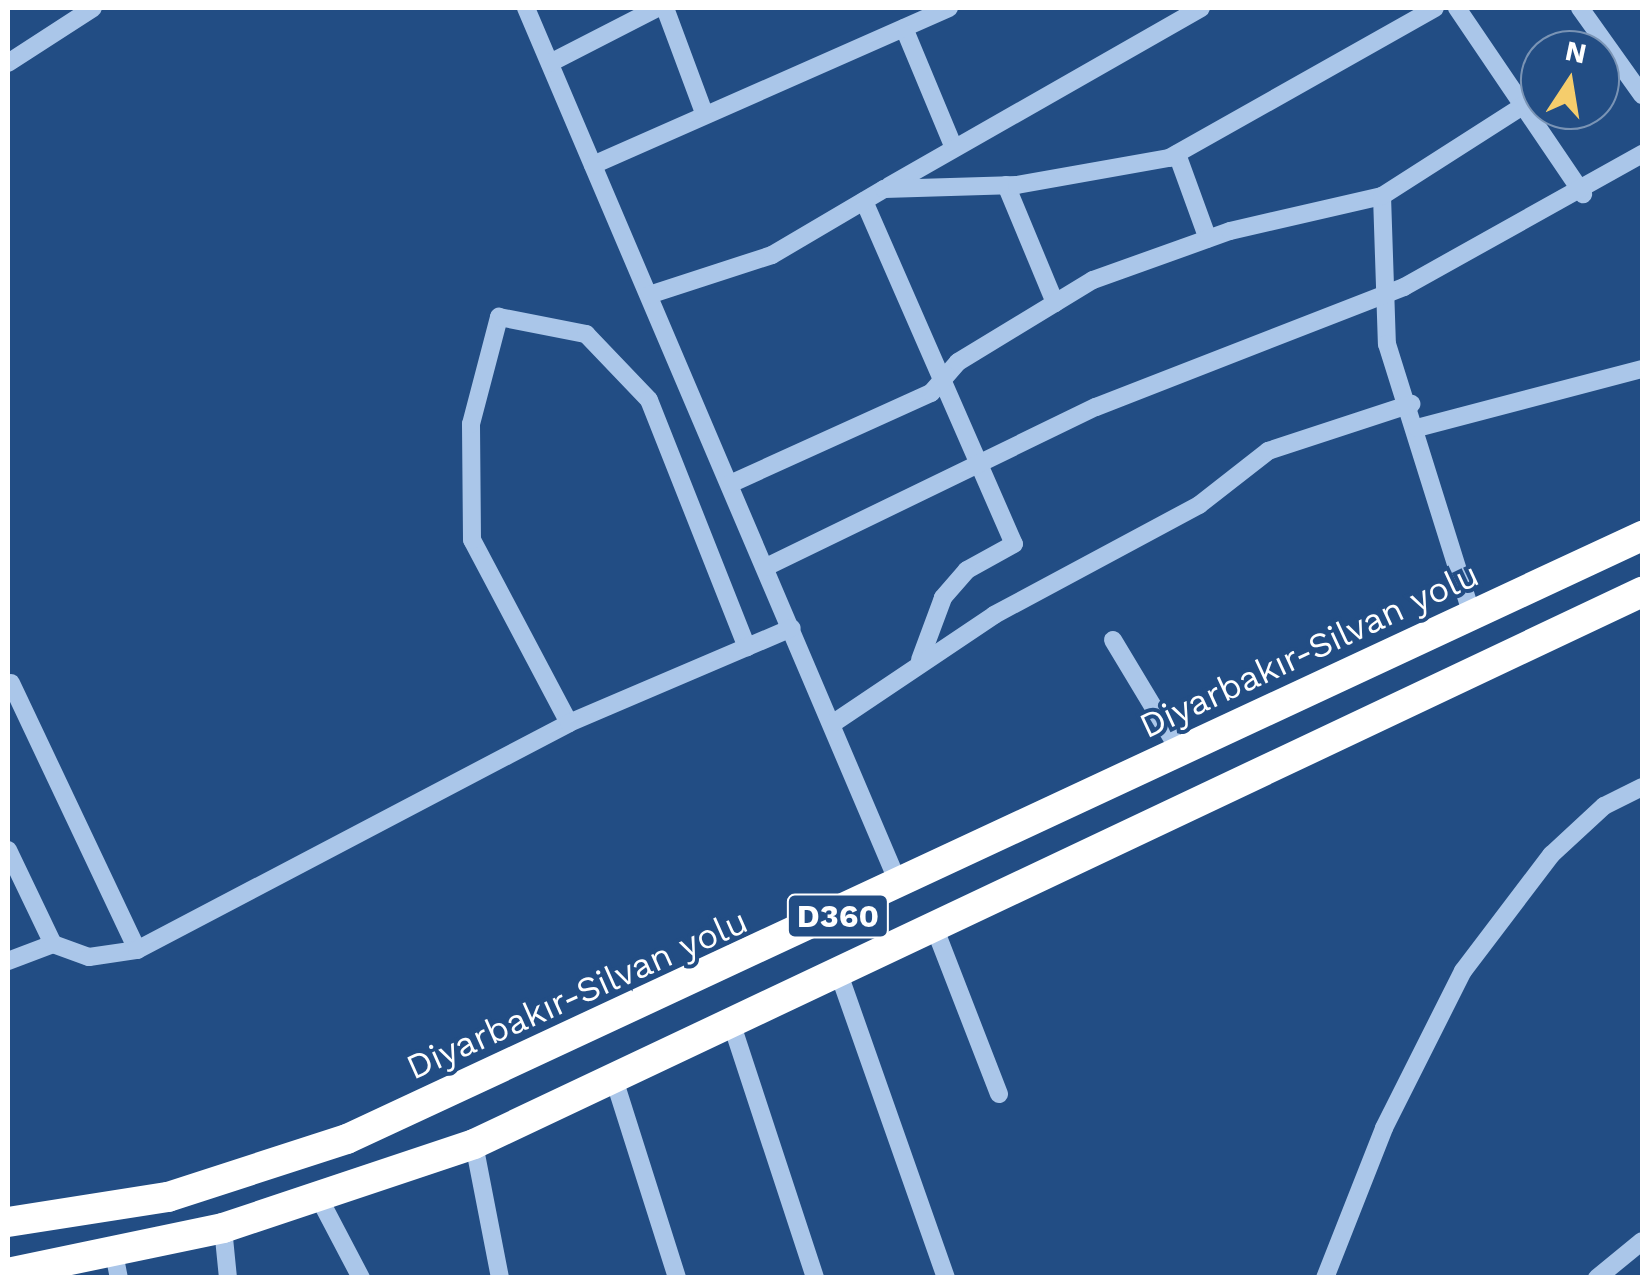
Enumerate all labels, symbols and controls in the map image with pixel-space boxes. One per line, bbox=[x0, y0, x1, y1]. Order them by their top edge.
north arrow bbox=[1520, 30, 1620, 130]
text: N bbox=[1562, 34, 1590, 70]
street label: Diyarbakır-Silvan yolu bbox=[1133, 553, 1485, 747]
road number: D360 bbox=[786, 889, 890, 943]
street label: Diyarbakır-Silvan yolu bbox=[400, 900, 754, 1088]

